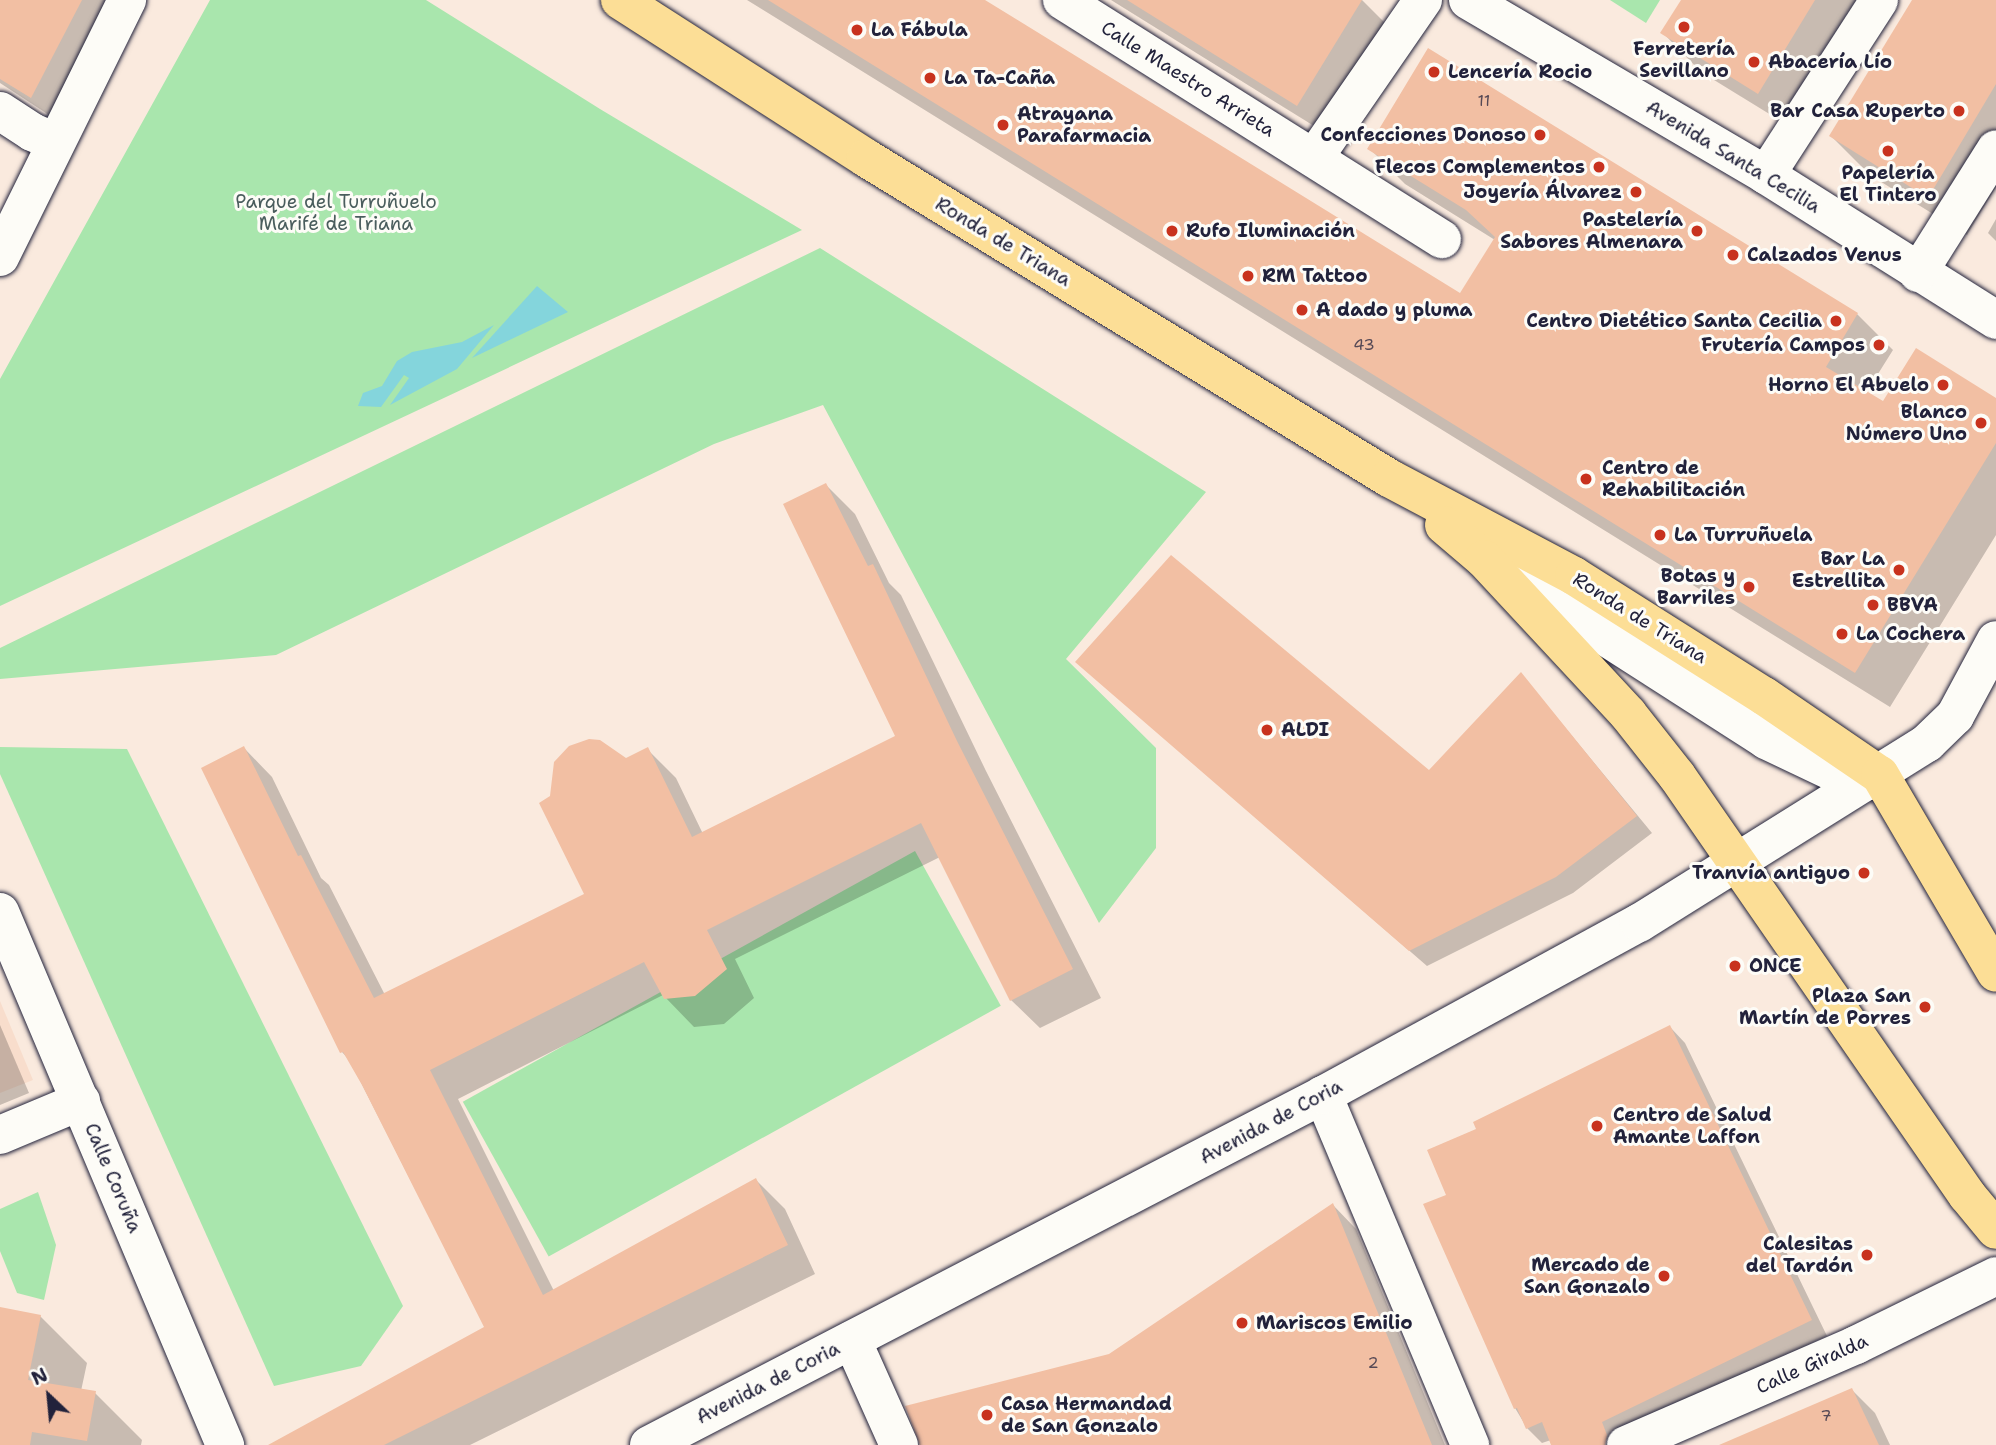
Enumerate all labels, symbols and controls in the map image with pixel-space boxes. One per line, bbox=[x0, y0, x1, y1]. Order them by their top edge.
street label: Calle Maestro Arrieta bbox=[1097, 16, 1279, 142]
place label: La Fábula bbox=[871, 19, 968, 41]
marker: Ferretería Sevillano bbox=[1676, 19, 1692, 35]
marker: La Fábula bbox=[849, 22, 865, 38]
place label: Ferretería Sevillano bbox=[1633, 38, 1735, 82]
place label: Abacería Lío bbox=[1768, 51, 1892, 73]
marker: Abacería Lío bbox=[1746, 54, 1762, 70]
place label: Lencería Rocio bbox=[1448, 61, 1592, 83]
marker: Lencería Rocio bbox=[1426, 64, 1442, 80]
place label: La Ta-Caña bbox=[944, 67, 1055, 89]
marker: La Ta-Caña bbox=[922, 70, 938, 86]
house number: 11 bbox=[1478, 91, 1490, 111]
street label: Avenida Santa Cecilia bbox=[1642, 96, 1824, 218]
place label: Bar Casa Ruperto bbox=[1770, 100, 1945, 122]
place label: Atrayana Parafarmacia bbox=[1017, 103, 1151, 147]
marker: Bar Casa Ruperto bbox=[1951, 103, 1967, 119]
marker: Atrayana Parafarmacia bbox=[995, 117, 1011, 133]
place label: Confecciones Donoso bbox=[1320, 124, 1526, 146]
marker: Confecciones Donoso bbox=[1532, 127, 1548, 143]
marker: Papelería El Tintero bbox=[1880, 143, 1896, 159]
place label: Flecos Complementos bbox=[1375, 156, 1585, 178]
marker: Flecos Complementos bbox=[1591, 159, 1607, 175]
place label: Papelería El Tintero bbox=[1839, 162, 1937, 206]
place label: Joyería Álvarez bbox=[1463, 181, 1622, 203]
marker: Joyería Álvarez bbox=[1628, 184, 1644, 200]
park label: Parque del Turruñuelo Marifé de Triana bbox=[235, 191, 437, 235]
street label: Ronda de Triana bbox=[931, 193, 1075, 291]
place label: Pastelería Sabores Almenara bbox=[1500, 209, 1683, 253]
place label: Rufo Iluminación bbox=[1186, 220, 1355, 242]
marker: Rufo Iluminación bbox=[1164, 223, 1180, 239]
marker: Pastelería Sabores Almenara bbox=[1689, 223, 1705, 239]
place label: Calzados Venus bbox=[1747, 244, 1902, 266]
marker: Calzados Venus bbox=[1725, 247, 1741, 263]
place label: RM Tattoo bbox=[1262, 265, 1368, 287]
marker: RM Tattoo bbox=[1240, 268, 1256, 284]
place label: A dado y pluma bbox=[1316, 299, 1472, 321]
marker: A dado y pluma bbox=[1294, 302, 1310, 318]
place label: Centro Dietético Santa Cecilia bbox=[1526, 310, 1822, 332]
marker: Centro Dietético Santa Cecilia bbox=[1828, 313, 1844, 329]
place label: Frutería Campos bbox=[1701, 334, 1865, 356]
house number: 43 bbox=[1353, 335, 1375, 355]
marker: Frutería Campos bbox=[1871, 337, 1887, 353]
place label: Horno El Abuelo bbox=[1768, 374, 1929, 396]
marker: Horno El Abuelo bbox=[1935, 377, 1951, 393]
place label: Blanco Número Uno bbox=[1846, 401, 1967, 445]
marker: Blanco Número Uno bbox=[1973, 415, 1989, 431]
place label: Centro de Rehabilitación bbox=[1602, 457, 1745, 501]
marker: Centro de Rehabilitación bbox=[1576, 469, 1596, 489]
place label: La Turruñuela bbox=[1674, 524, 1812, 546]
marker: La Turruñuela bbox=[1652, 527, 1668, 543]
place label: Bar La Estrellita bbox=[1792, 548, 1885, 592]
marker: Bar La Estrellita bbox=[1891, 562, 1907, 578]
place label: Botas y Barriles bbox=[1657, 565, 1735, 609]
street label: Ronda de Triana bbox=[1569, 568, 1711, 668]
marker: Botas y Barriles bbox=[1741, 579, 1757, 595]
place label: BBVA bbox=[1887, 594, 1938, 616]
marker: BBVA bbox=[1865, 597, 1881, 613]
place label: La Cochera bbox=[1856, 623, 1965, 645]
marker: La Cochera bbox=[1834, 626, 1850, 642]
place label: ALDI bbox=[1281, 719, 1329, 741]
marker: ALDI bbox=[1259, 722, 1275, 738]
place label: Tranvía antiguo bbox=[1692, 862, 1850, 884]
marker: Tranvía antiguo bbox=[1856, 865, 1872, 881]
place label: ONCE bbox=[1749, 955, 1802, 977]
marker: ONCE bbox=[1727, 958, 1743, 974]
place label: Plaza San Martín de Porres bbox=[1739, 985, 1911, 1029]
marker: Plaza San Martín de Porres bbox=[1917, 999, 1933, 1015]
street label: Avenida de Coria bbox=[1196, 1075, 1346, 1169]
place label: Centro de Salud Amante Laffon bbox=[1613, 1104, 1772, 1148]
marker: Centro de Salud Amante Laffon bbox=[1587, 1116, 1607, 1136]
street label: Calle Coruña bbox=[80, 1120, 146, 1236]
place label: Calesitas del Tardón bbox=[1746, 1233, 1853, 1277]
marker: Calesitas del Tardón bbox=[1859, 1247, 1875, 1263]
place label: Mercado de San Gonzalo bbox=[1524, 1254, 1650, 1298]
marker: Mercado de San Gonzalo bbox=[1656, 1268, 1672, 1284]
place label: Mariscos Emilio bbox=[1256, 1312, 1413, 1334]
marker: Mariscos Emilio bbox=[1234, 1315, 1250, 1331]
street label: Calle Giralda bbox=[1753, 1329, 1871, 1399]
street label: Avenida de Coria bbox=[693, 1337, 843, 1429]
house number: 2 bbox=[1367, 1353, 1379, 1373]
north arrow bbox=[14, 1361, 84, 1431]
text: N bbox=[27, 1362, 52, 1391]
place label: Casa Hermandad de San Gonzalo bbox=[1001, 1393, 1172, 1437]
house number: 7 bbox=[1820, 1406, 1832, 1426]
marker: Casa Hermandad de San Gonzalo bbox=[979, 1407, 995, 1423]

